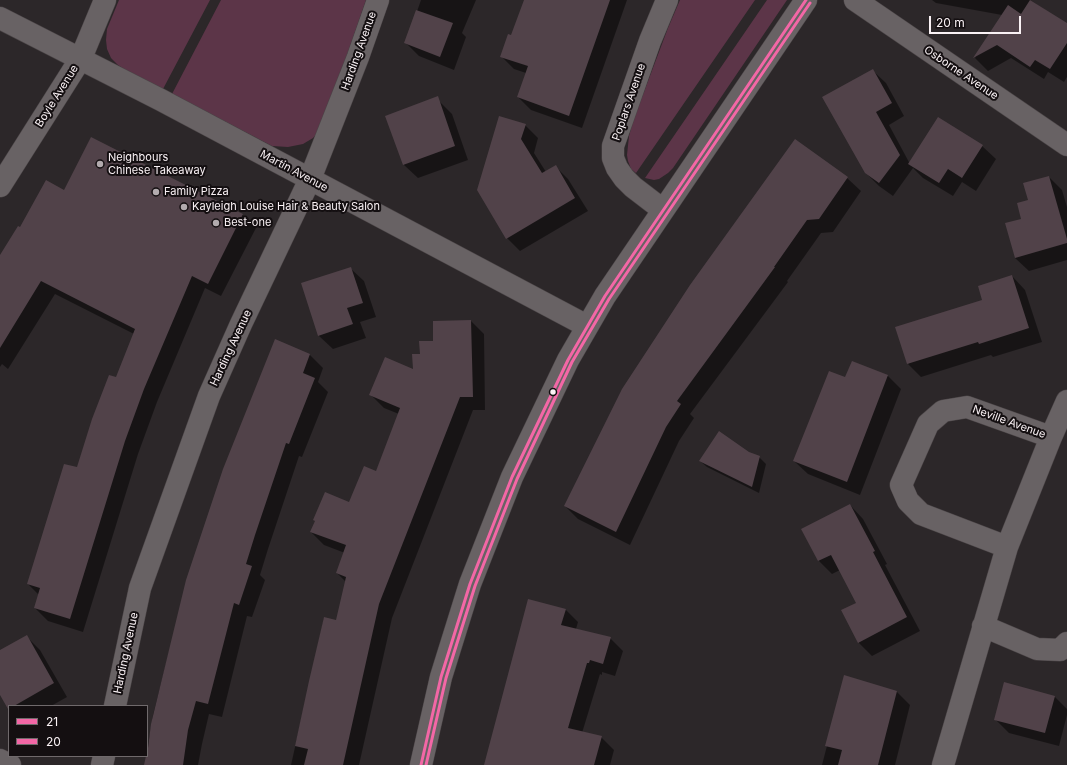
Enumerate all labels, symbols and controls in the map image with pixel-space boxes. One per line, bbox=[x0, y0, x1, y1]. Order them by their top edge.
scale bar bbox=[931, 8, 1023, 34]
street label: Harding Avenue bbox=[339, 10, 379, 92]
text: 20 m bbox=[936, 15, 965, 30]
street label: Osborne Avenue bbox=[921, 43, 1001, 103]
street label: Poplars Avenue bbox=[610, 62, 648, 142]
street label: Boyle Avenue bbox=[33, 63, 81, 129]
street label: Martin Avenue bbox=[258, 148, 330, 194]
place label: Neighbours Chinese Takeaway bbox=[108, 151, 206, 177]
marker: Neighbours Chinese Takeaway bbox=[95, 159, 105, 169]
place label: Family Pizza bbox=[164, 185, 229, 199]
marker: Family Pizza bbox=[151, 187, 161, 197]
place label: Kayleigh Louise Hair & Beauty Salon bbox=[192, 200, 380, 214]
marker: Kayleigh Louise Hair & Beauty Salon bbox=[179, 202, 189, 212]
place label: Best-one bbox=[224, 216, 271, 230]
marker: Best-one bbox=[211, 218, 221, 228]
street label: Harding Avenue bbox=[208, 308, 254, 388]
unlabelled marker bbox=[548, 387, 558, 397]
street label: Neville Avenue bbox=[971, 403, 1047, 441]
street label: Harding Avenue bbox=[111, 611, 141, 695]
legend bbox=[8, 705, 148, 757]
text: 21 bbox=[46, 714, 58, 729]
text: 20 bbox=[46, 734, 61, 749]

